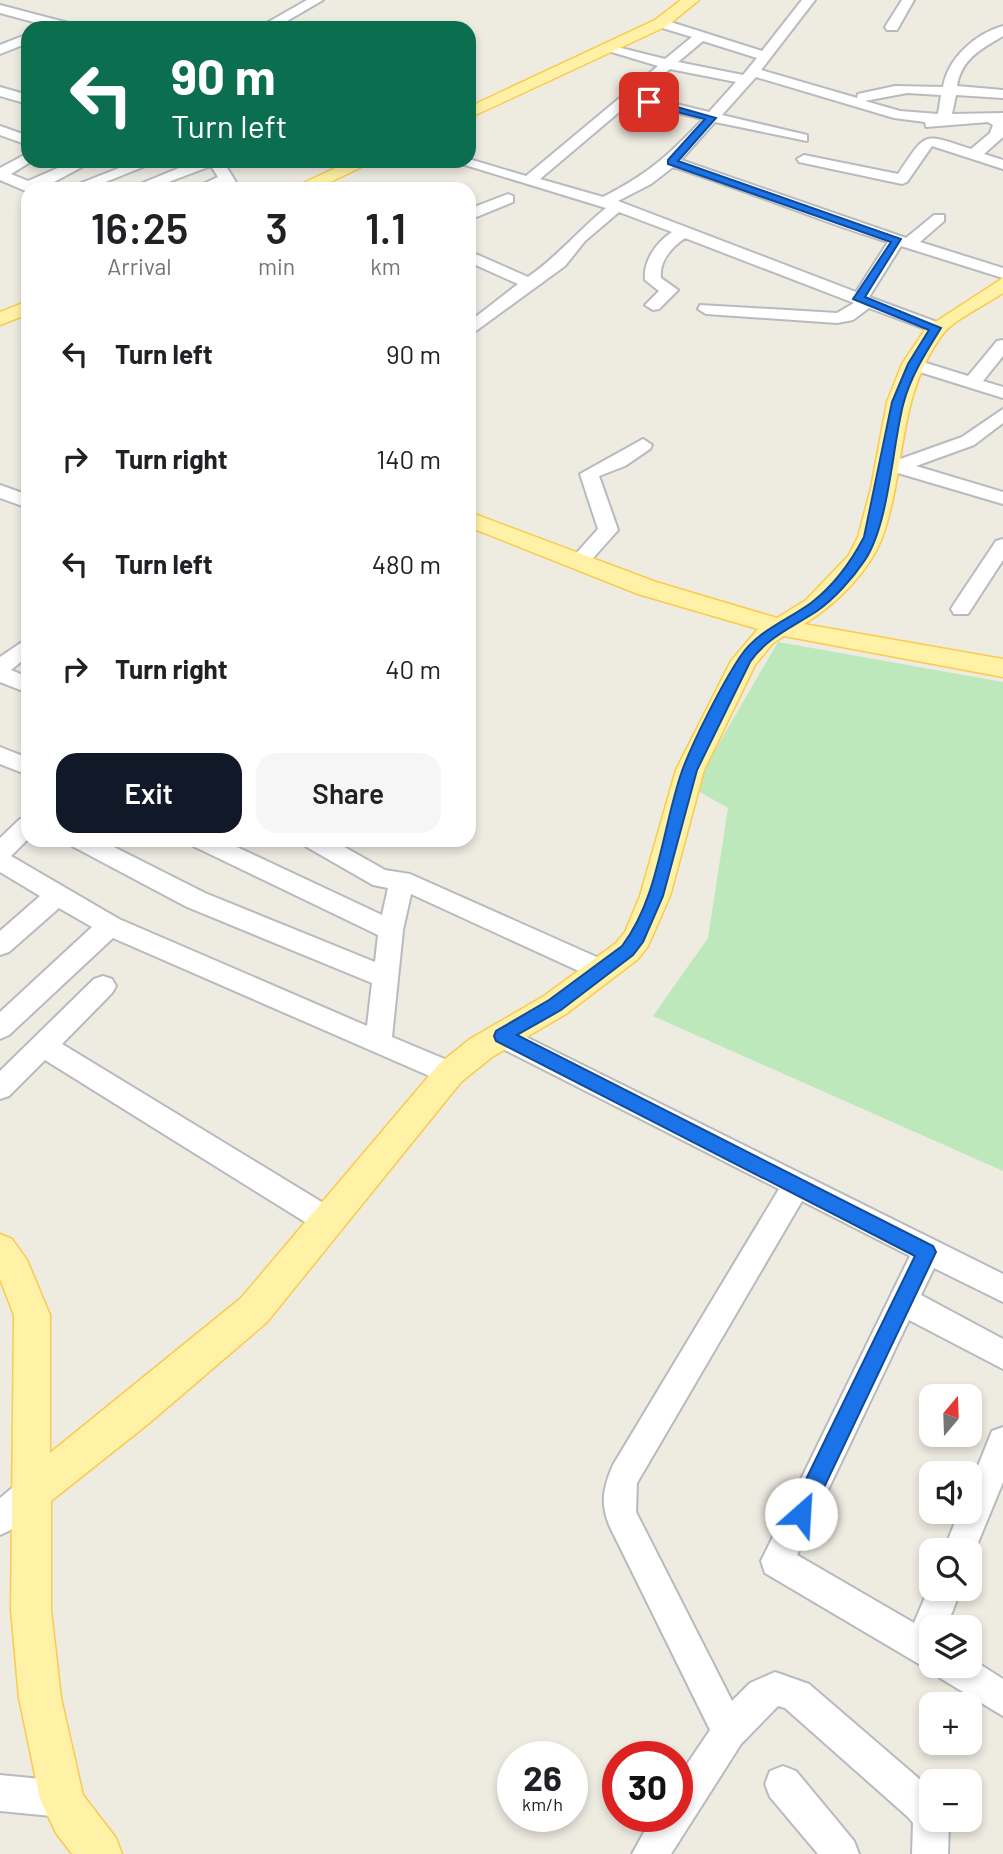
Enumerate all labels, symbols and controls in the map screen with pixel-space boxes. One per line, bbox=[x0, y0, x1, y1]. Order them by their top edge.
text: 90 m bbox=[171, 46, 276, 105]
icon: left bbox=[56, 49, 147, 140]
pin bbox=[619, 72, 679, 132]
icon: arrive bbox=[630, 83, 668, 121]
text: Turn left bbox=[171, 106, 288, 144]
text: 16:25 bbox=[91, 202, 188, 252]
text: 3 bbox=[265, 202, 288, 252]
text: 1.1 bbox=[365, 202, 406, 252]
text: Arrival bbox=[107, 252, 172, 280]
text: min bbox=[258, 252, 295, 280]
text: km bbox=[370, 252, 401, 280]
icon: left bbox=[56, 335, 94, 373]
text: Turn left bbox=[115, 338, 213, 369]
text: 90 m bbox=[386, 338, 441, 369]
icon: right bbox=[56, 440, 94, 478]
text: Turn right bbox=[115, 443, 228, 474]
text: 140 m bbox=[376, 443, 441, 474]
icon: left bbox=[56, 545, 94, 583]
text: Turn left bbox=[115, 548, 213, 579]
text: 480 m bbox=[372, 548, 441, 579]
icon: right bbox=[56, 650, 94, 688]
text: Turn right bbox=[115, 653, 228, 684]
text: 40 m bbox=[385, 653, 441, 684]
button: Exit bbox=[56, 753, 242, 833]
button: Share bbox=[256, 753, 441, 833]
north arrow bbox=[919, 1384, 982, 1447]
map controls bbox=[919, 1384, 982, 1832]
button: sound bbox=[919, 1461, 982, 1524]
position arrow bbox=[764, 1477, 838, 1551]
button: search bbox=[919, 1538, 982, 1601]
button: layers bbox=[919, 1615, 982, 1678]
button: + bbox=[919, 1692, 982, 1755]
speed limit sign: 30 bbox=[602, 1741, 693, 1832]
text: 26 bbox=[523, 1756, 562, 1798]
button: − bbox=[919, 1769, 982, 1832]
text: km/h bbox=[522, 1793, 563, 1815]

